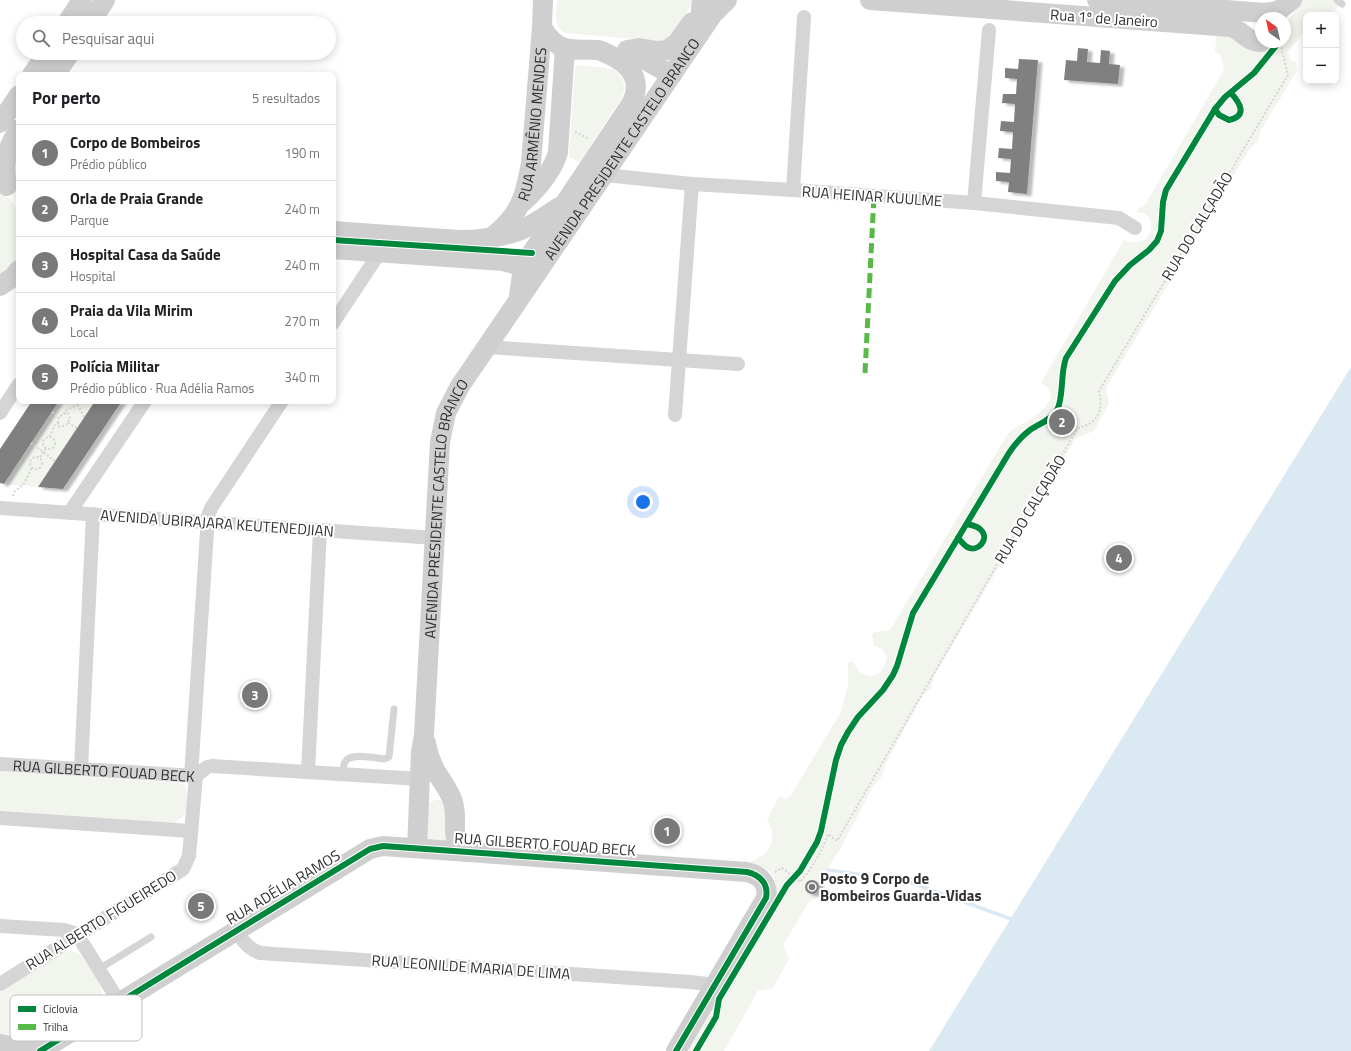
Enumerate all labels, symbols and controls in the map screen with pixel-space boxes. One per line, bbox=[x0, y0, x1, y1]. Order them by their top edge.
street label: Rua 1º de Janeiro bbox=[1049, 3, 1159, 33]
north arrow bbox=[1255, 12, 1291, 48]
map controls bbox=[1303, 12, 1339, 84]
button: + bbox=[1303, 12, 1339, 48]
search box bbox=[16, 16, 336, 60]
icon: search bbox=[30, 27, 52, 49]
text: Pesquisar aqui bbox=[62, 27, 154, 50]
street label: AVENIDA PRESIDENTE CASTELO BRANCO bbox=[538, 33, 705, 264]
street label: RUA ARMÊNIO MENDES bbox=[511, 46, 552, 204]
button: − bbox=[1303, 48, 1339, 84]
text: Por perto bbox=[32, 85, 101, 111]
text: 5 resultados bbox=[252, 88, 320, 108]
text: Corpo de Bombeiros bbox=[70, 131, 200, 154]
text: 1 bbox=[41, 143, 49, 163]
text: 190 m bbox=[284, 143, 320, 163]
text: Prédio público bbox=[70, 154, 147, 174]
street label: RUA DO CALÇADÃO bbox=[1155, 167, 1239, 285]
street label: RUA HEINAR KUULME bbox=[801, 180, 943, 212]
text: Orla de Praia Grande bbox=[70, 187, 203, 210]
text: 2 bbox=[41, 199, 49, 219]
text: 240 m bbox=[284, 199, 320, 219]
text: Parque bbox=[70, 210, 109, 230]
text: Hospital Casa da Saúde bbox=[70, 243, 221, 266]
text: 3 bbox=[41, 255, 49, 275]
text: 240 m bbox=[284, 255, 320, 275]
text: Hospital bbox=[70, 266, 115, 286]
text: Praia da Vila Mirim bbox=[70, 299, 193, 322]
text: 4 bbox=[41, 311, 49, 331]
text: 270 m bbox=[284, 311, 320, 331]
text: Local bbox=[70, 322, 98, 342]
text: Polícia Militar bbox=[70, 355, 160, 378]
text: 5 bbox=[41, 367, 49, 387]
text: 340 m bbox=[284, 367, 320, 387]
street label: AVENIDA PRESIDENTE CASTELO BRANCO bbox=[418, 374, 474, 639]
text: Prédio público · Rua Adélia Ramos bbox=[70, 378, 254, 398]
pin: 2 bbox=[1049, 407, 1075, 437]
street label: RUA DO CALÇADÃO bbox=[988, 450, 1072, 568]
your location bbox=[633, 492, 653, 512]
street label: AVENIDA UBIRAJARA KEUTENEDJIAN bbox=[100, 503, 334, 543]
pin: 4 bbox=[1106, 543, 1132, 573]
pin: 3 bbox=[242, 680, 268, 710]
street label: RUA GILBERTO FOUAD BECK bbox=[12, 753, 196, 787]
pin: 1 bbox=[654, 816, 680, 846]
street label: RUA GILBERTO FOUAD BECK bbox=[454, 826, 637, 862]
street label: RUA ADÉLIA RAMOS bbox=[221, 844, 345, 930]
street label: RUA ALBERTO FIGUEIREDO bbox=[21, 864, 181, 976]
place label: Posto 9 Corpo de Bombeiros Guarda-Vidas bbox=[820, 867, 982, 907]
marker: Posto 9 Corpo de Bombeiros Guarda-Vidas bbox=[807, 882, 817, 892]
pin: 5 bbox=[188, 891, 214, 921]
street label: RUA LEONILDE MARIA DE LIMA bbox=[371, 949, 571, 985]
legend bbox=[10, 995, 142, 1041]
text: Ciclovia bbox=[43, 1001, 78, 1017]
text: Trilha bbox=[43, 1019, 69, 1035]

